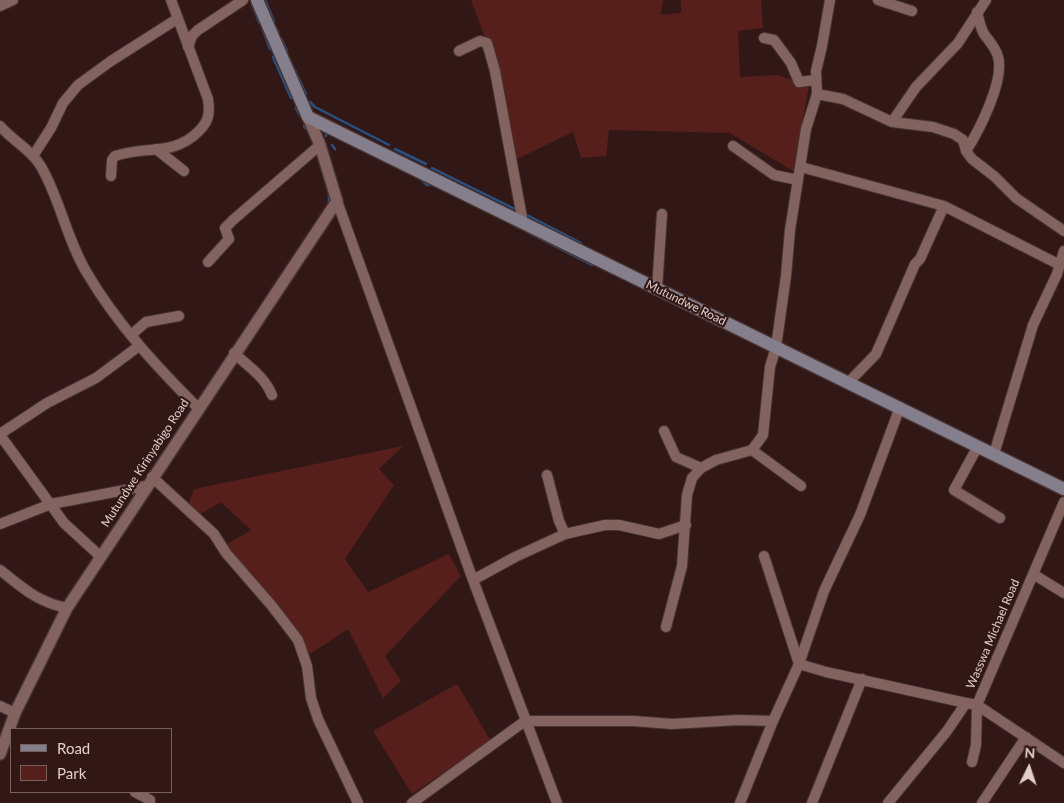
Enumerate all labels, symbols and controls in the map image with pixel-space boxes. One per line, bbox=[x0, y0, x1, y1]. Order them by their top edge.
street label: Mutundwe Road bbox=[644, 277, 728, 329]
street label: Mutundwe Kirinyabigo Road bbox=[98, 396, 192, 530]
street label: Wasswa Michael Road bbox=[963, 577, 1023, 691]
legend bbox=[10, 728, 172, 793]
text: Road bbox=[57, 739, 90, 757]
north arrow bbox=[1004, 743, 1054, 793]
text: N bbox=[1024, 744, 1036, 761]
text: Park bbox=[57, 764, 86, 782]

